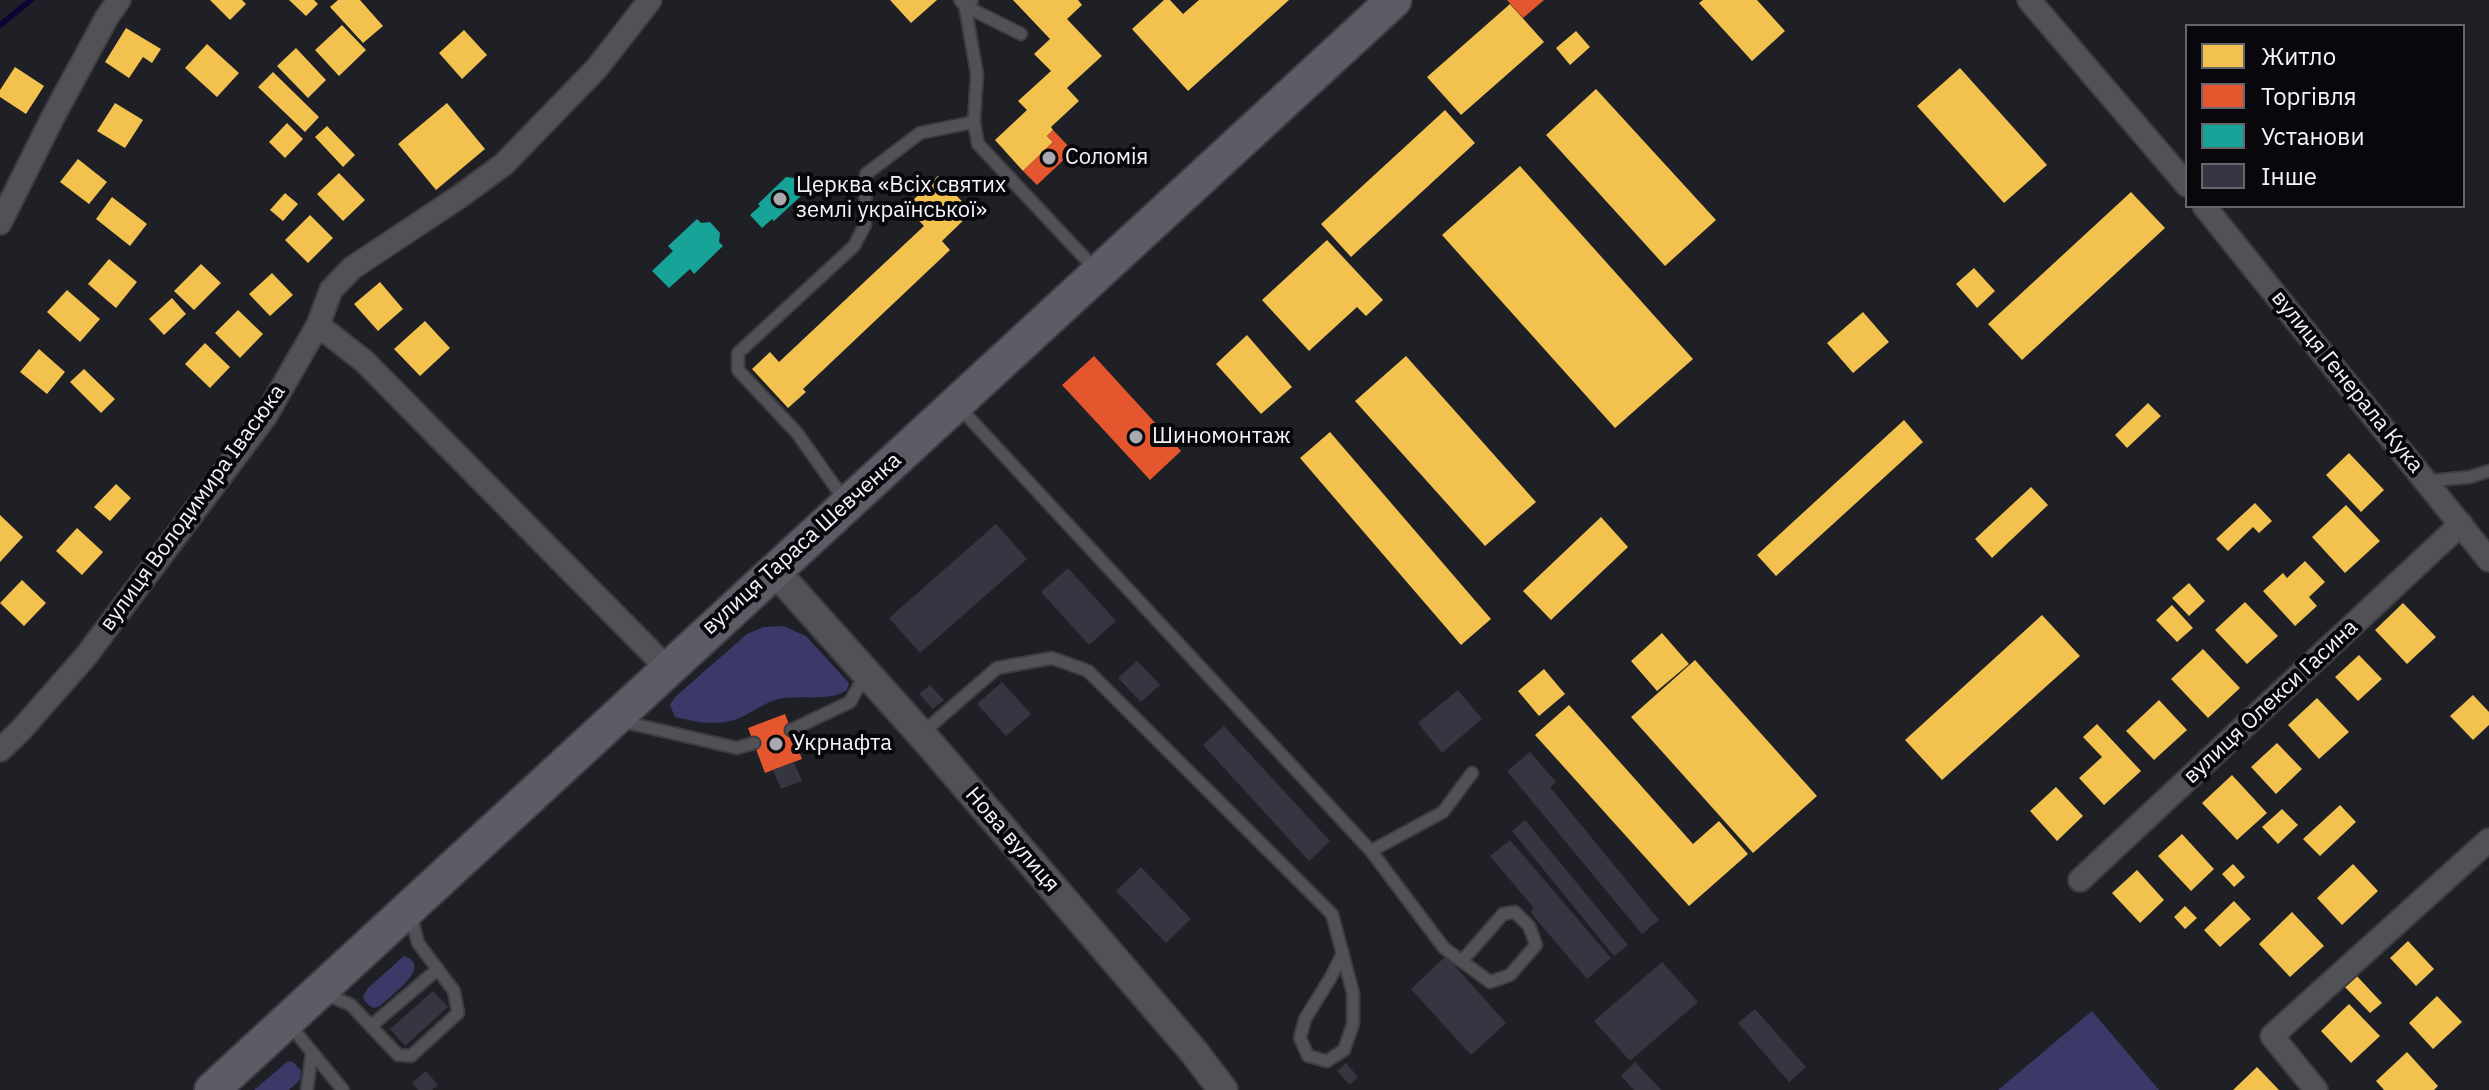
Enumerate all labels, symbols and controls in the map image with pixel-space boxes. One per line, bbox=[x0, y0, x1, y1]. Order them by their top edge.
legend bbox=[2185, 24, 2465, 208]
text: Житло bbox=[2261, 40, 2336, 72]
text: Торгівля bbox=[2261, 80, 2357, 112]
text: Установи bbox=[2261, 120, 2365, 152]
place label: Соломiя bbox=[1065, 145, 1148, 171]
marker: Соломiя bbox=[1040, 149, 1058, 167]
text: Інше bbox=[2261, 160, 2317, 192]
place label: Церква «Всіх святих землі української» bbox=[796, 173, 1006, 224]
marker: Церква «Всіх святих землі української» bbox=[771, 190, 789, 208]
street label: вулиця Генерала Кука bbox=[2265, 286, 2429, 478]
street label: вулиця Володимира Івасюка bbox=[95, 380, 291, 636]
place label: Шиномонтаж bbox=[1152, 424, 1291, 450]
marker: Шиномонтаж bbox=[1127, 428, 1145, 446]
street label: вулиця Тараса Шевченка bbox=[697, 447, 907, 641]
street label: вулиця Олекси Гасина bbox=[2178, 614, 2364, 790]
place label: Укрнафта bbox=[792, 731, 892, 757]
marker: Укрнафта bbox=[767, 735, 785, 753]
street label: Нова вулиця bbox=[959, 782, 1065, 898]

